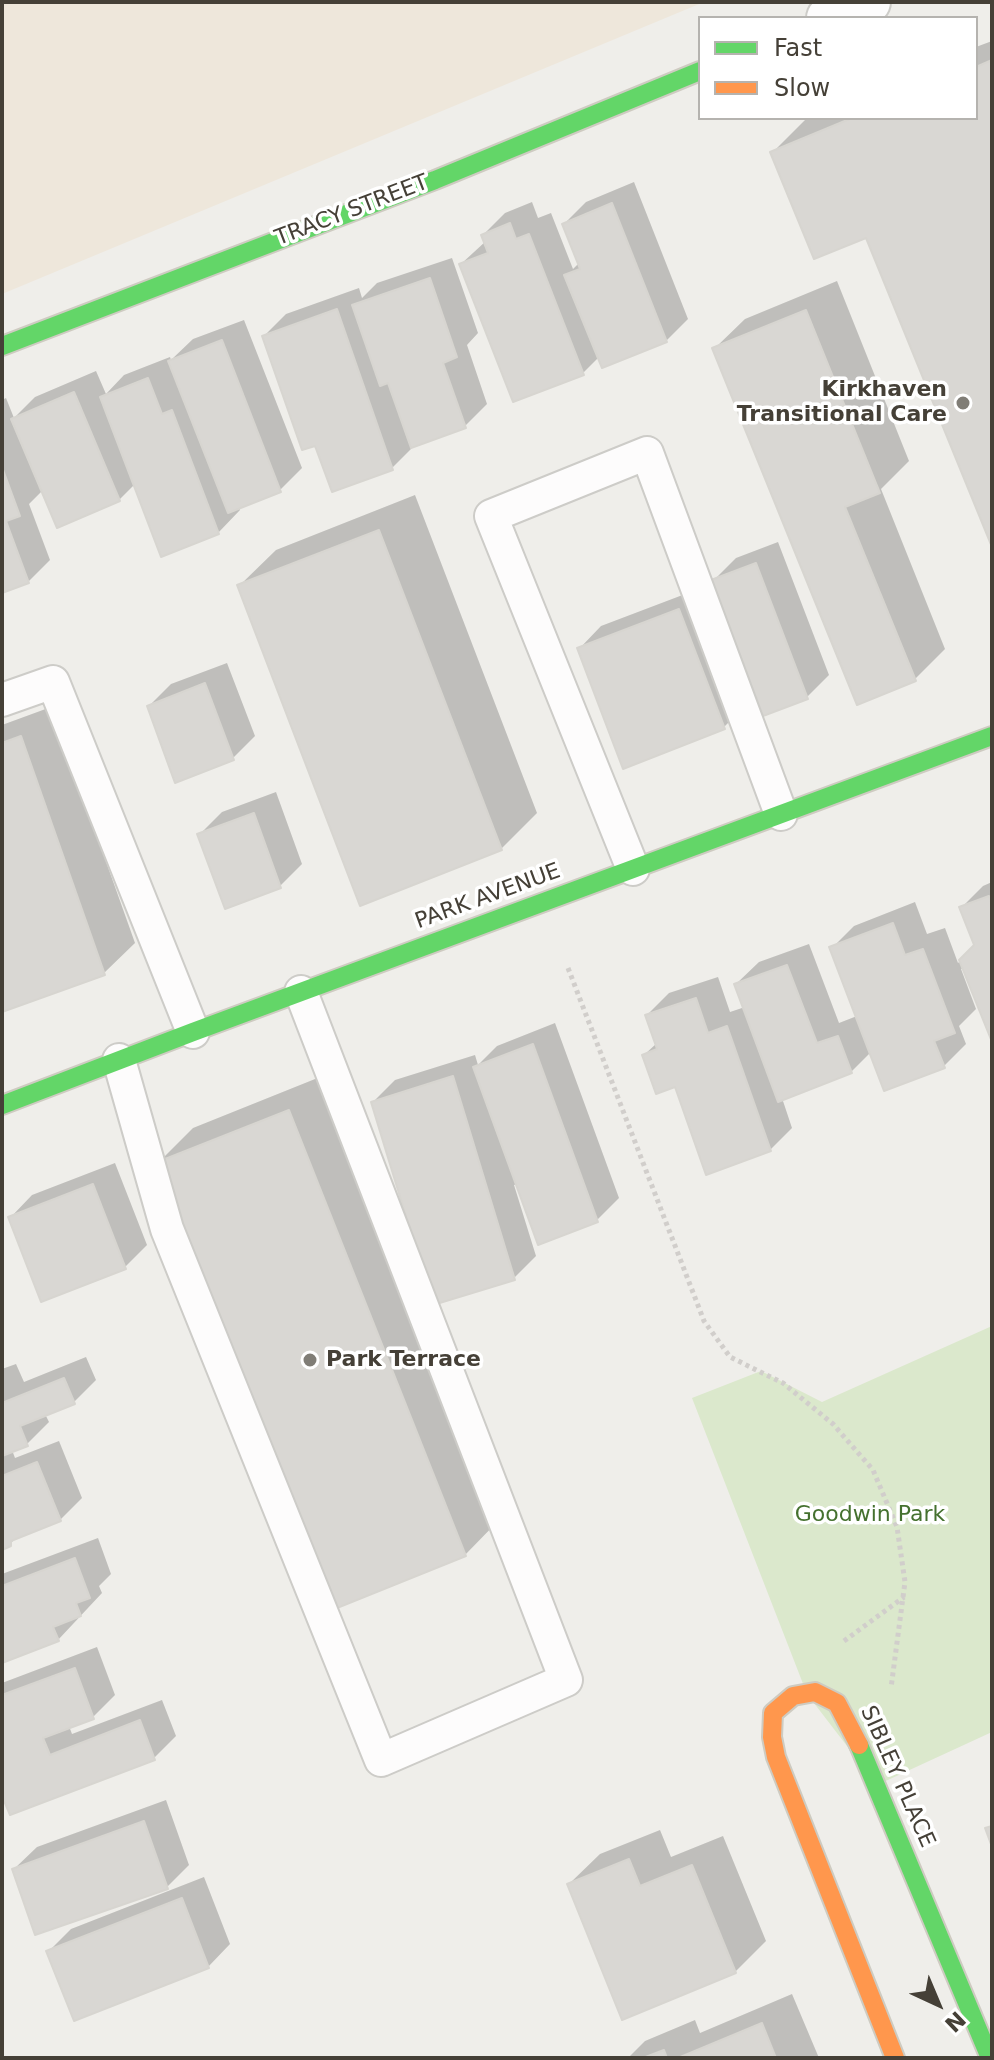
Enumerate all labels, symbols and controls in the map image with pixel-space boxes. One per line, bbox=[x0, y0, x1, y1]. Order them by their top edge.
legend bbox=[698, 16, 978, 120]
text: Fast bbox=[774, 34, 822, 62]
text: Slow bbox=[774, 74, 830, 102]
street label: TRACY STREET bbox=[272, 170, 432, 252]
place label: Kirkhaven Transitional Care bbox=[737, 377, 947, 428]
marker: Kirkhaven Transitional Care bbox=[954, 394, 972, 412]
street label: PARK AVENUE bbox=[412, 858, 564, 936]
place label: Park Terrace bbox=[326, 1347, 481, 1373]
marker: Park Terrace bbox=[301, 1351, 319, 1369]
park label: Goodwin Park bbox=[795, 1502, 945, 1528]
street label: SIBLEY PLACE bbox=[854, 1702, 940, 1852]
north arrow bbox=[898, 1964, 978, 2044]
text: N bbox=[940, 2006, 970, 2037]

